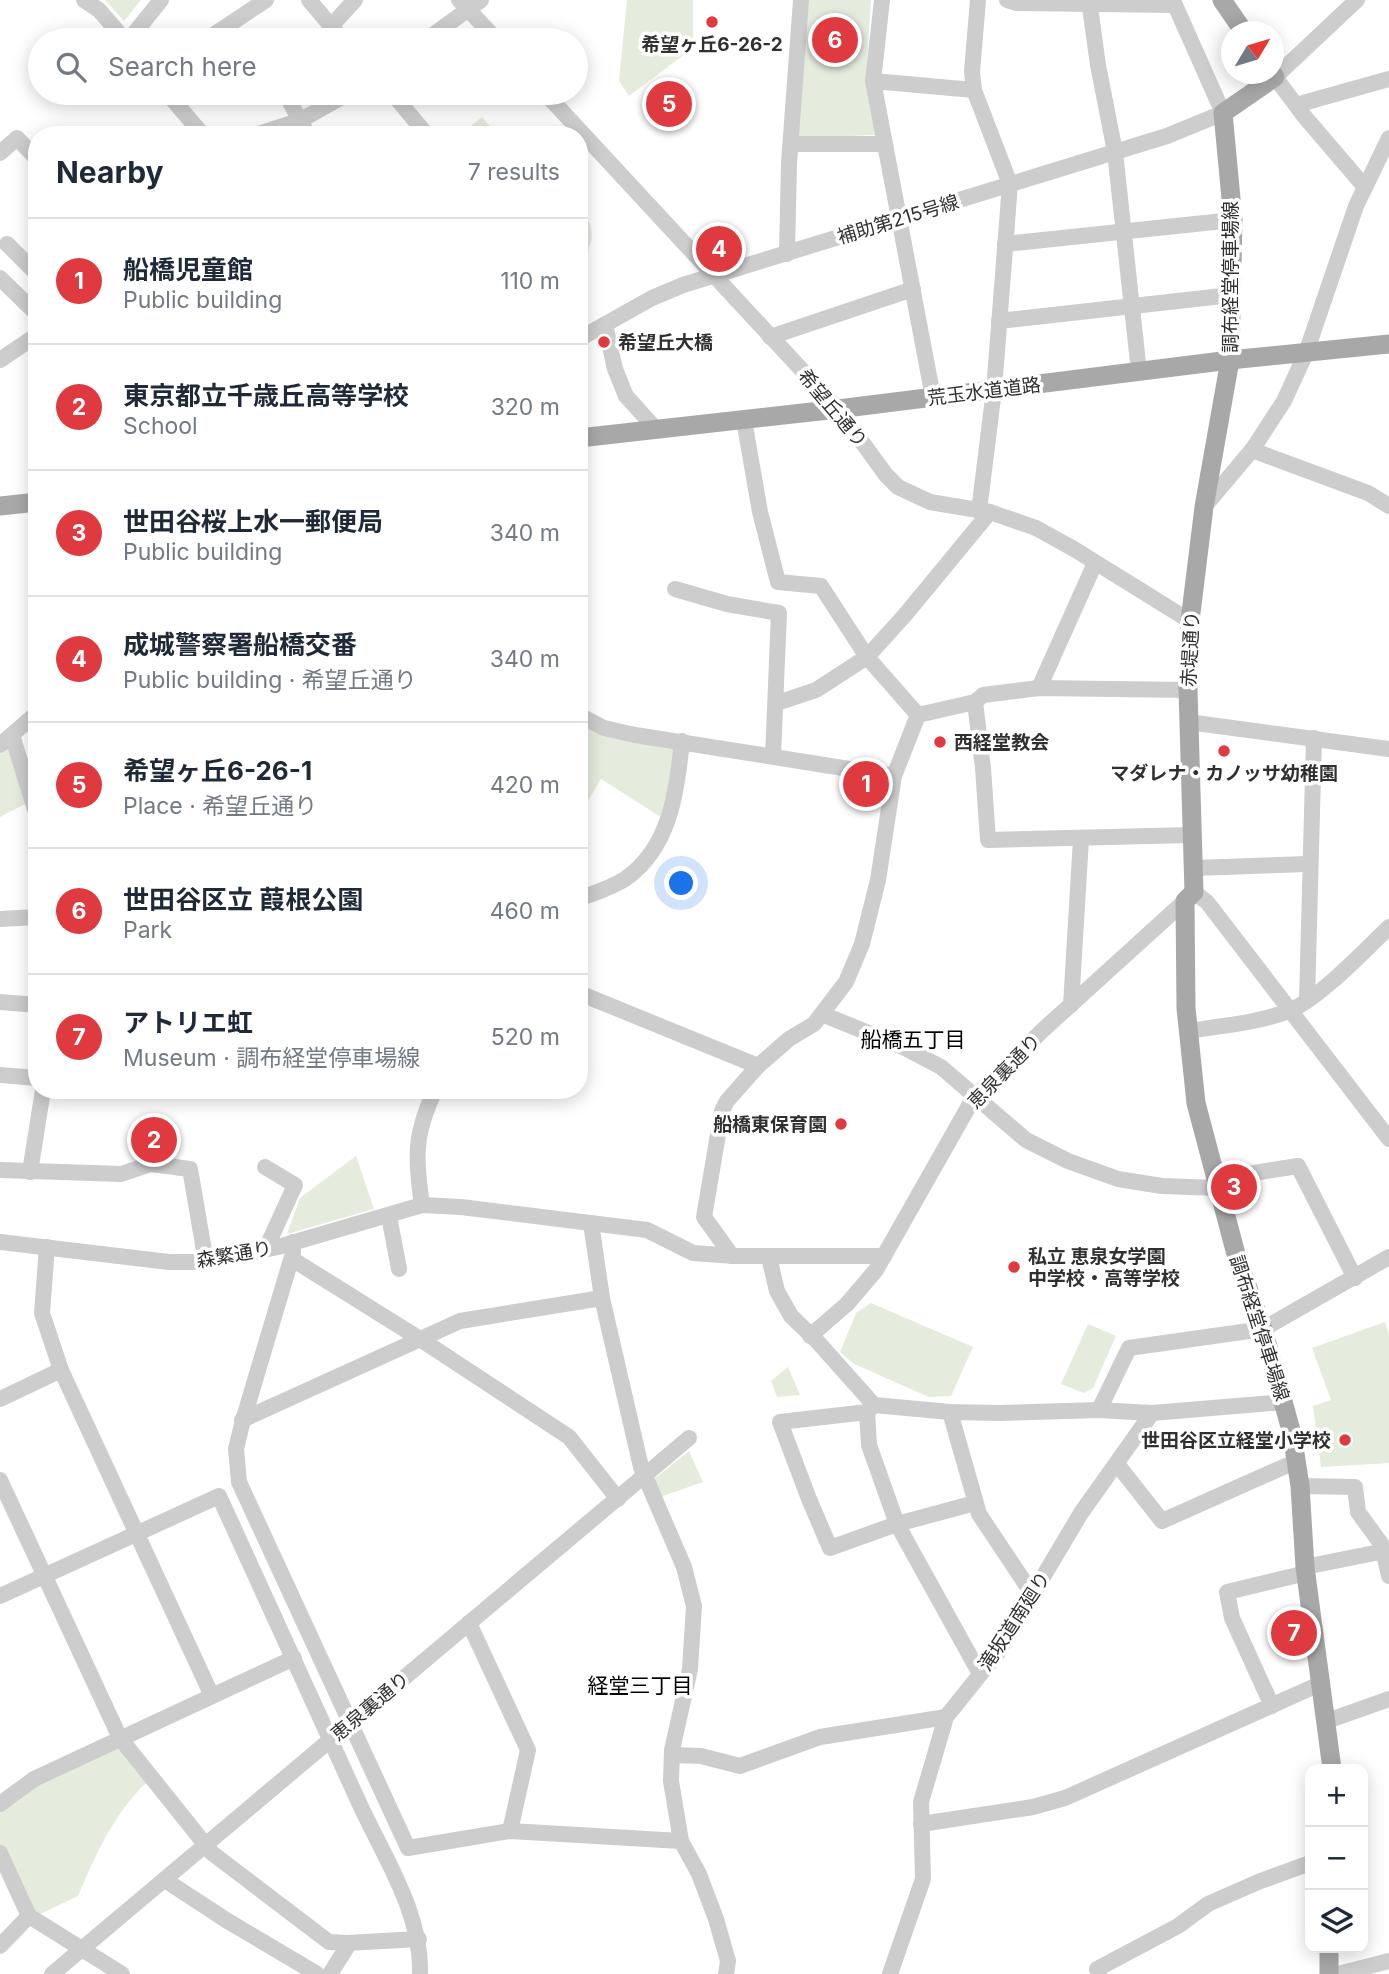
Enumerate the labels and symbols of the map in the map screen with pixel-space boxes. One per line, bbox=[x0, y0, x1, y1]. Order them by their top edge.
marker: 希望ヶ丘6-26-2 bbox=[704, 14, 720, 30]
pin: 6 bbox=[812, 14, 858, 66]
north arrow bbox=[1221, 21, 1284, 84]
place label: 希望ヶ丘6-26-2 bbox=[641, 33, 783, 56]
pin: 5 bbox=[646, 78, 692, 130]
street label: 補助第215号線 bbox=[835, 190, 962, 249]
street label: 調布経堂停車場線 bbox=[1219, 201, 1242, 353]
pin: 4 bbox=[696, 223, 742, 275]
place label: 希望丘大橋 bbox=[618, 331, 713, 354]
marker: 希望丘大橋 bbox=[596, 334, 612, 350]
street label: 希望丘通り bbox=[793, 365, 872, 452]
street label: 荒玉水道道路 bbox=[926, 373, 1042, 410]
street label: 赤堤通り bbox=[1177, 610, 1204, 688]
place label: 西経堂教会 bbox=[954, 731, 1049, 754]
marker: 西経堂教会 bbox=[932, 734, 948, 750]
marker: マダレナ・カノッサ幼稚園 bbox=[1216, 743, 1232, 759]
pin: 1 bbox=[843, 758, 889, 810]
place label: マダレナ・カノッサ幼稚園 bbox=[1110, 762, 1338, 785]
your location bbox=[664, 866, 698, 900]
district label: 船橋五丁目 bbox=[861, 1027, 966, 1052]
street label: 恵泉裏通り bbox=[963, 1029, 1046, 1114]
place label: 船橋東保育園 bbox=[713, 1113, 827, 1136]
pin: 2 bbox=[131, 1114, 177, 1166]
marker: 船橋東保育園 bbox=[833, 1116, 849, 1132]
pin: 3 bbox=[1211, 1161, 1257, 1213]
street label: 森繁通り bbox=[195, 1237, 274, 1272]
place label: 私立 恵泉女学園 中学校・高等学校 bbox=[1028, 1245, 1180, 1290]
street label: 調布経堂停車場線 bbox=[1225, 1252, 1294, 1404]
marker: 私立 恵泉女学園 中学校・高等学校 bbox=[1006, 1259, 1022, 1275]
place label: 世田谷区立経堂小学校 bbox=[1141, 1429, 1331, 1452]
marker: 世田谷区立経堂小学校 bbox=[1337, 1432, 1353, 1448]
street label: 滝坂道南廻り bbox=[974, 1567, 1055, 1675]
pin: 7 bbox=[1271, 1607, 1317, 1659]
street label: 恵泉裏通り bbox=[327, 1667, 414, 1746]
district label: 経堂三丁目 bbox=[588, 1673, 693, 1698]

